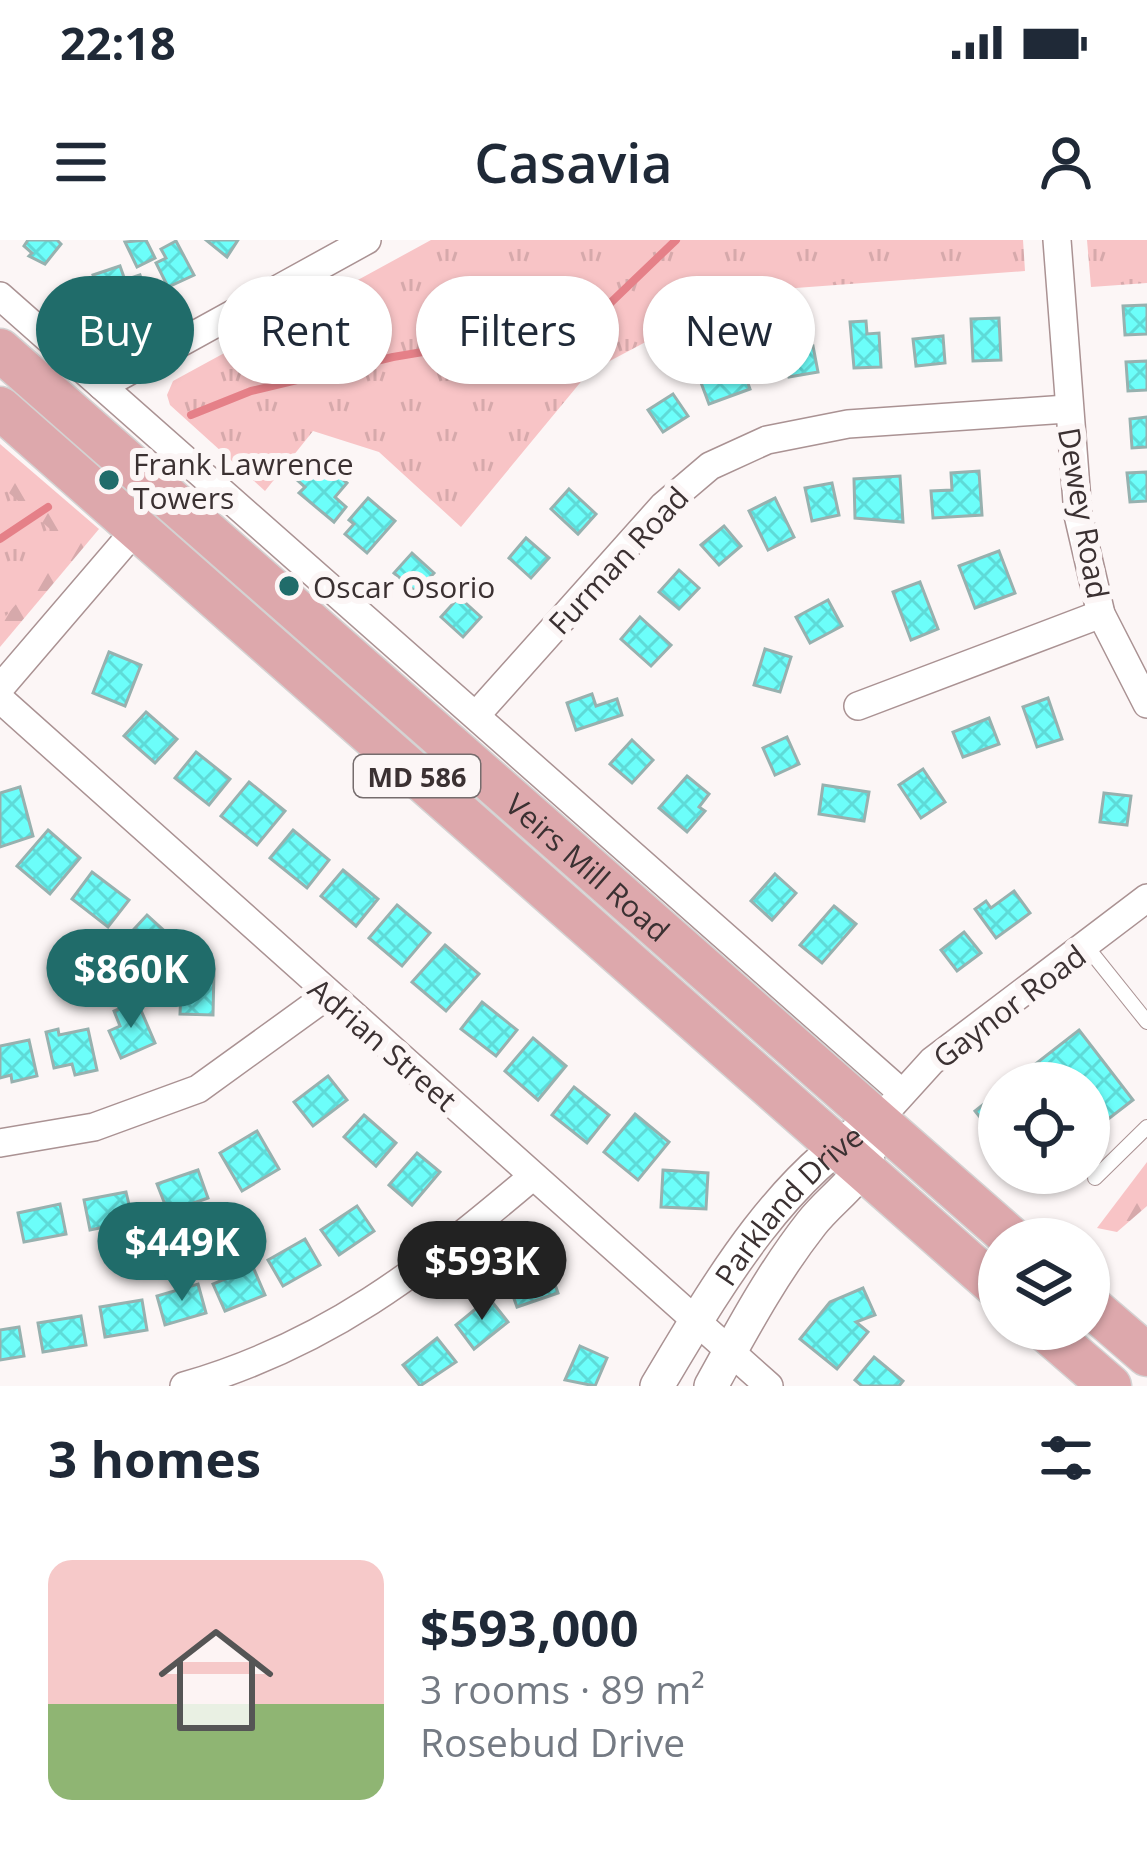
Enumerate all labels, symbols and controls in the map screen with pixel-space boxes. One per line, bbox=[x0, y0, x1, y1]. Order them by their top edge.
text: 22:18 bbox=[60, 12, 176, 73]
text: Casavia bbox=[474, 125, 673, 199]
icon: menu bbox=[48, 129, 114, 195]
icon: person bbox=[1033, 129, 1099, 195]
chip: Buy bbox=[36, 276, 194, 384]
chip: Rent bbox=[218, 276, 392, 384]
chip: Filters bbox=[416, 276, 619, 384]
chip: New bbox=[643, 276, 815, 384]
street label: Dewey Road bbox=[1049, 424, 1119, 602]
place label: Frank Lawrence Towers bbox=[133, 443, 354, 518]
marker: Frank Lawrence Towers bbox=[96, 467, 122, 493]
street label: Furman Road bbox=[539, 477, 697, 643]
place label: Oscar Osorio bbox=[313, 566, 495, 607]
marker: Oscar Osorio bbox=[276, 573, 302, 599]
road number: MD 586 bbox=[354, 755, 480, 797]
street label: Veirs Mill Road bbox=[497, 783, 679, 950]
pin: $860K bbox=[47, 929, 215, 1031]
street label: Gaynor Road bbox=[924, 935, 1094, 1077]
text: $860K bbox=[73, 941, 189, 994]
street label: Adrian Street bbox=[300, 968, 466, 1120]
map controls bbox=[978, 1062, 1110, 1350]
button: locate bbox=[978, 1062, 1110, 1194]
street label: Parkland Drive bbox=[704, 1115, 871, 1293]
pin: $449K bbox=[98, 1202, 266, 1304]
text: $449K bbox=[124, 1214, 240, 1267]
button: layers bbox=[978, 1218, 1110, 1350]
pin: $593K bbox=[398, 1221, 566, 1323]
text: $593K bbox=[424, 1233, 540, 1286]
text: 3 homes bbox=[48, 1423, 261, 1493]
icon: filters bbox=[1033, 1425, 1099, 1491]
text: $593,000 bbox=[420, 1592, 639, 1662]
icon: home bbox=[144, 1608, 288, 1752]
text: 3 rooms · 89 m² bbox=[420, 1662, 705, 1715]
text: Rosebud Drive bbox=[420, 1715, 685, 1768]

